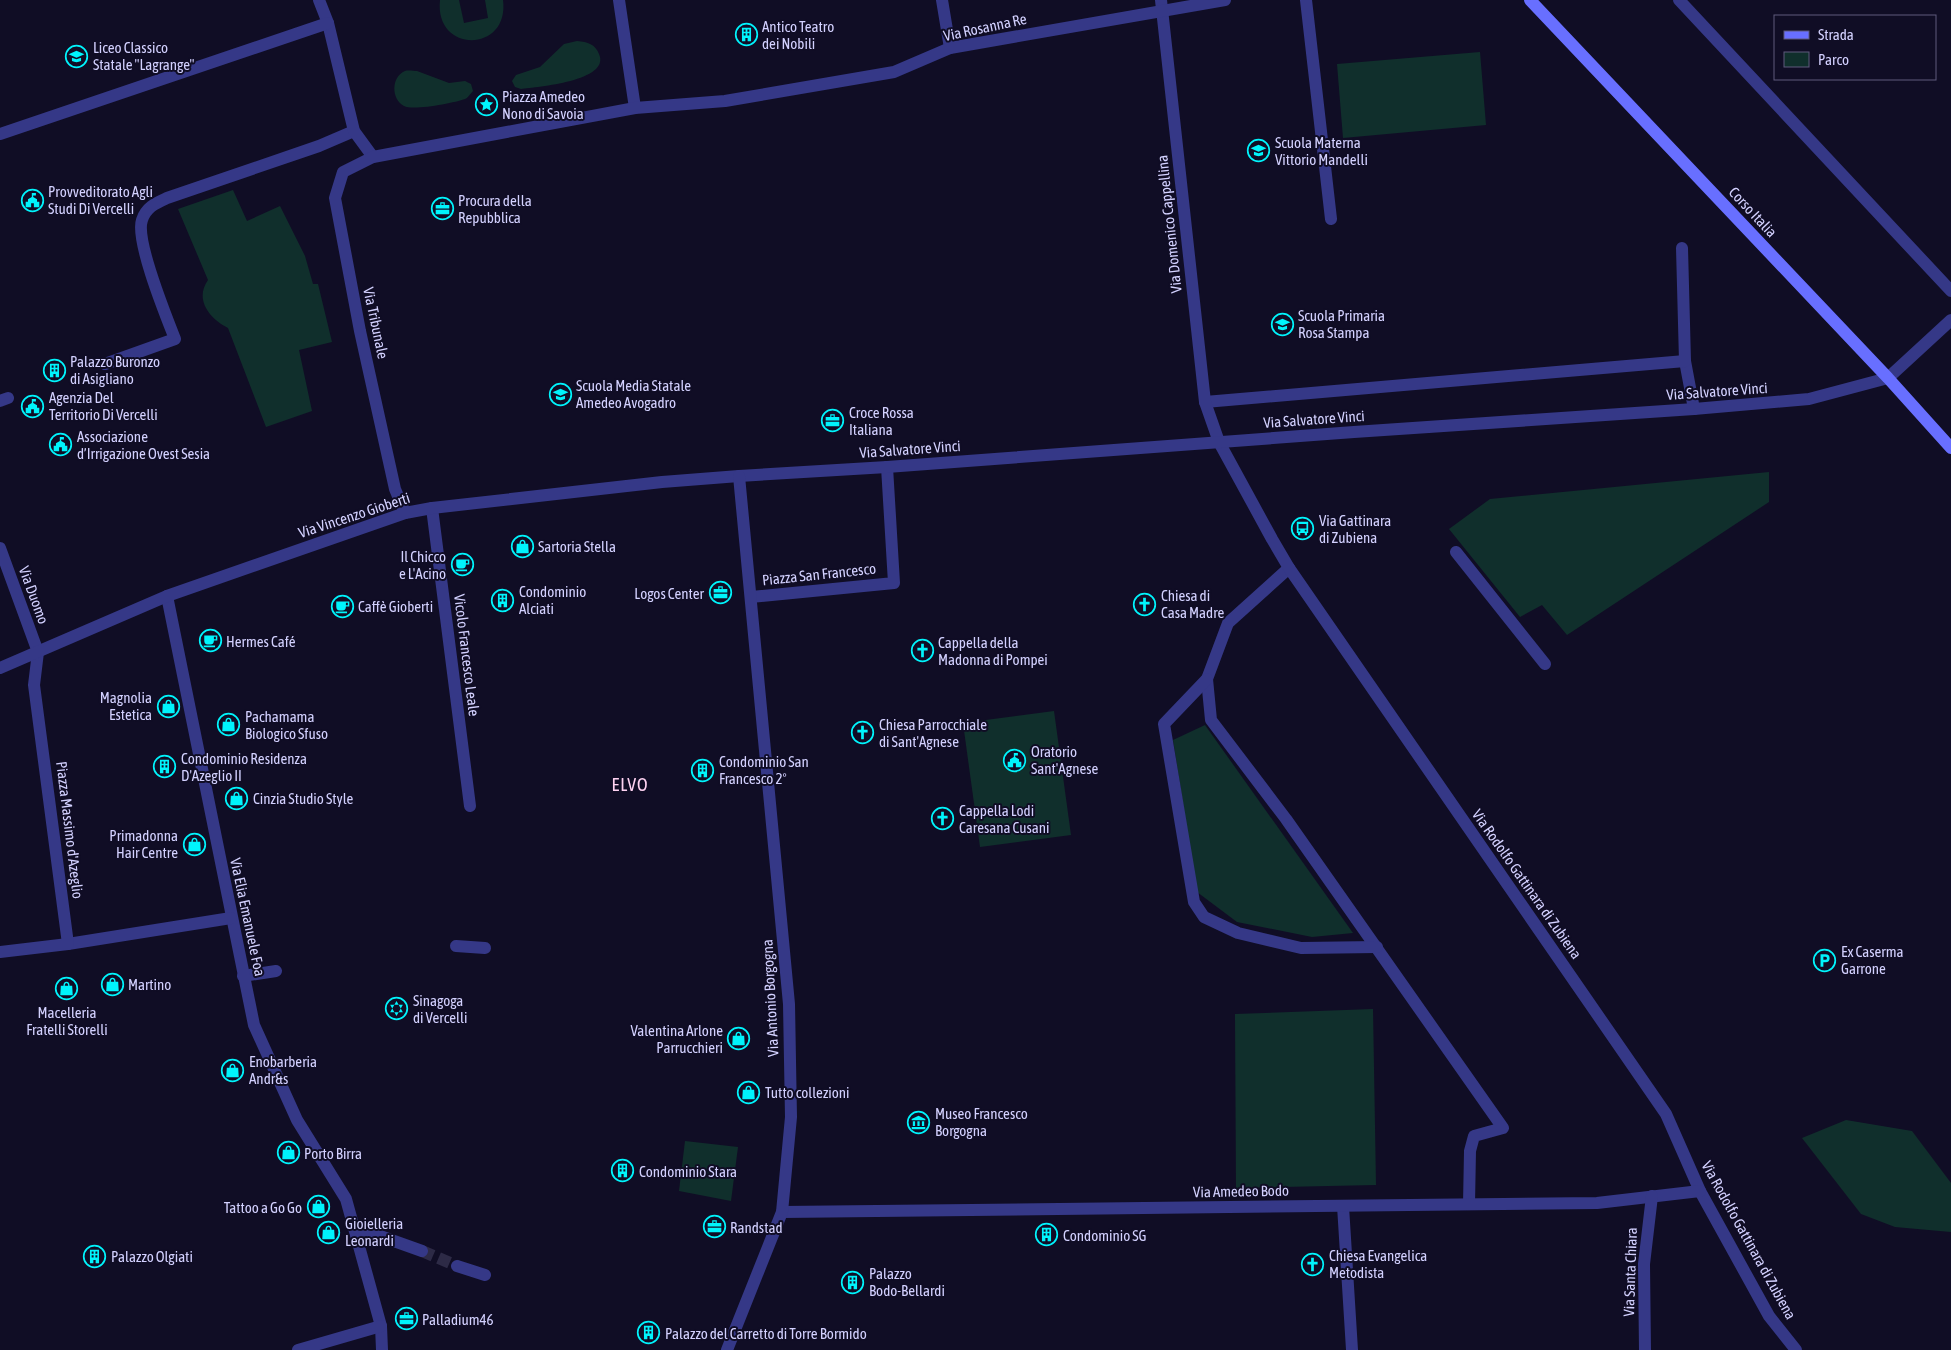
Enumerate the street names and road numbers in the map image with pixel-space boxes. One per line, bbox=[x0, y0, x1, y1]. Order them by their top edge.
street label: Via Rosanna Re bbox=[942, 10, 1028, 44]
street label: Via Domenico Cappellina bbox=[1153, 154, 1185, 294]
street label: Corso Italia bbox=[1726, 183, 1780, 241]
street label: Via Tribunale bbox=[360, 286, 392, 360]
street label: Via Salvatore Vinci bbox=[1666, 379, 1768, 403]
street label: Via Salvatore Vinci bbox=[1263, 407, 1365, 431]
street label: Via Salvatore Vinci bbox=[859, 437, 961, 461]
street label: Via Vincenzo Gioberti bbox=[296, 489, 412, 541]
street label: Piazza San Francesco bbox=[761, 560, 877, 588]
street label: Via Duomo bbox=[16, 564, 52, 626]
street label: Vicolo Francesco Leale bbox=[451, 593, 483, 717]
street label: Piazza Massimo d'Azeglio bbox=[53, 760, 87, 900]
street label: Via Rodolfo Gattinara di Zubiena bbox=[1469, 806, 1585, 962]
street label: Via Elia Emanuele Foa bbox=[227, 856, 269, 978]
street label: Via Antonio Borgogna bbox=[758, 939, 782, 1057]
street label: Via Rodolfo Gattinara di Zubiena bbox=[1698, 1158, 1800, 1322]
street label: Via Amedeo Bodo bbox=[1193, 1182, 1289, 1200]
street label: Via Santa Chiara bbox=[1620, 1227, 1640, 1317]

